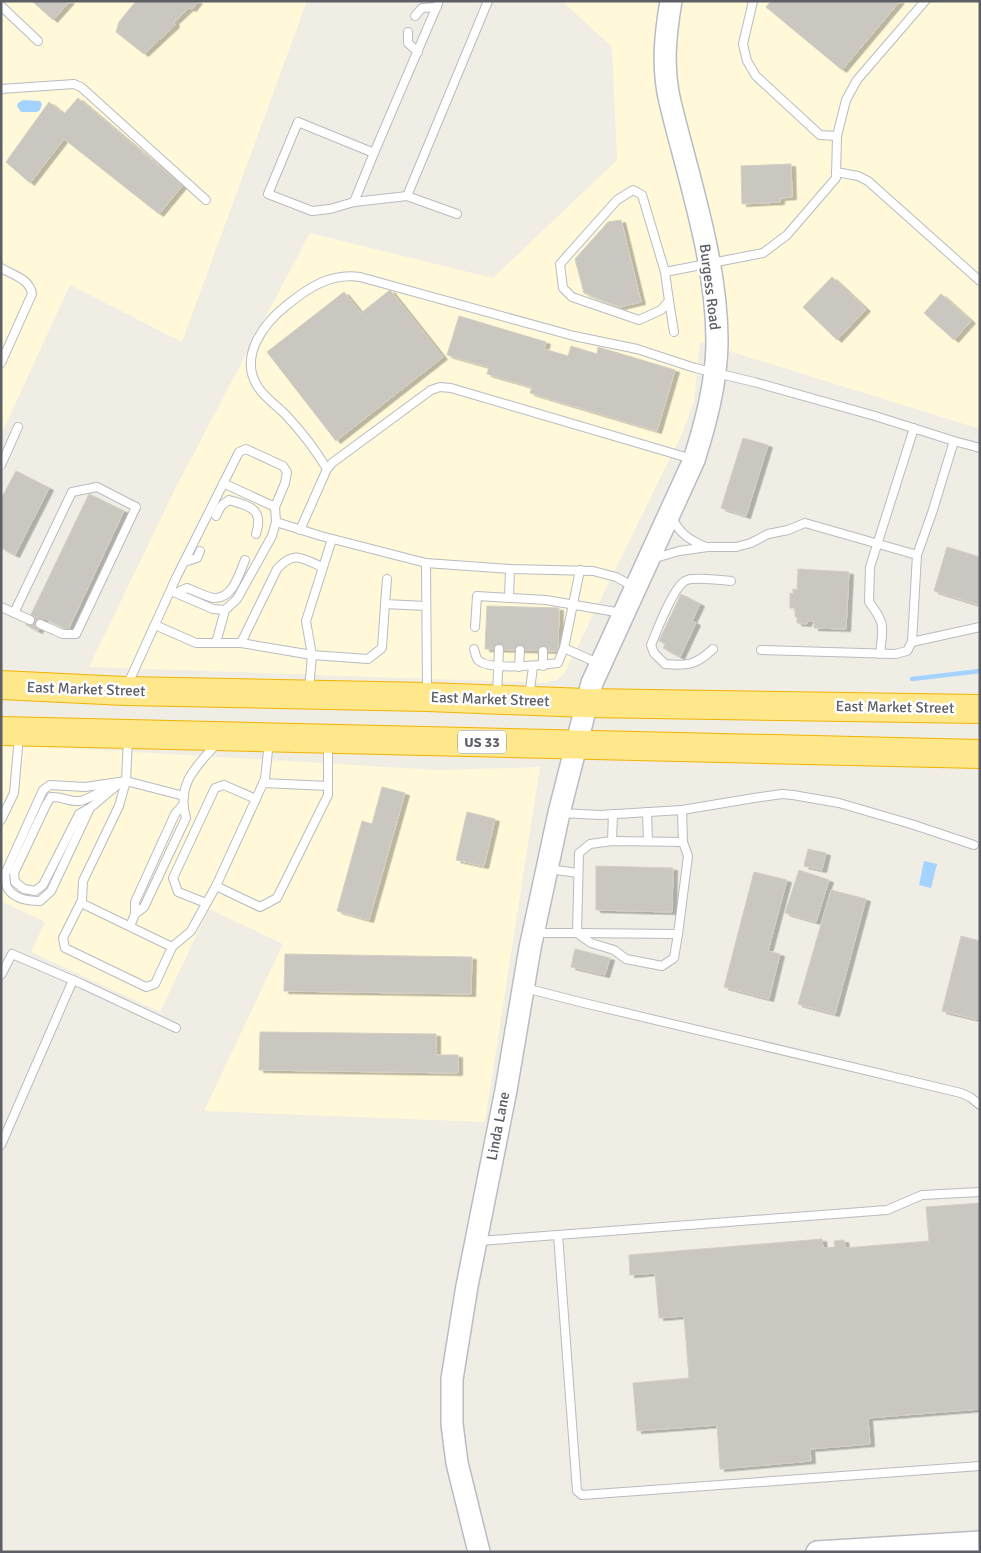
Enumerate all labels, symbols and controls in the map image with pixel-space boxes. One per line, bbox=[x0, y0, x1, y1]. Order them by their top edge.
street label: Burgess Road bbox=[696, 243, 724, 331]
street label: East Market Street bbox=[26, 678, 146, 700]
street label: East Market Street bbox=[430, 688, 550, 710]
street label: East Market Street bbox=[836, 697, 954, 717]
road number: US 33 bbox=[458, 730, 506, 754]
street label: Linda Lane bbox=[483, 1090, 513, 1162]

